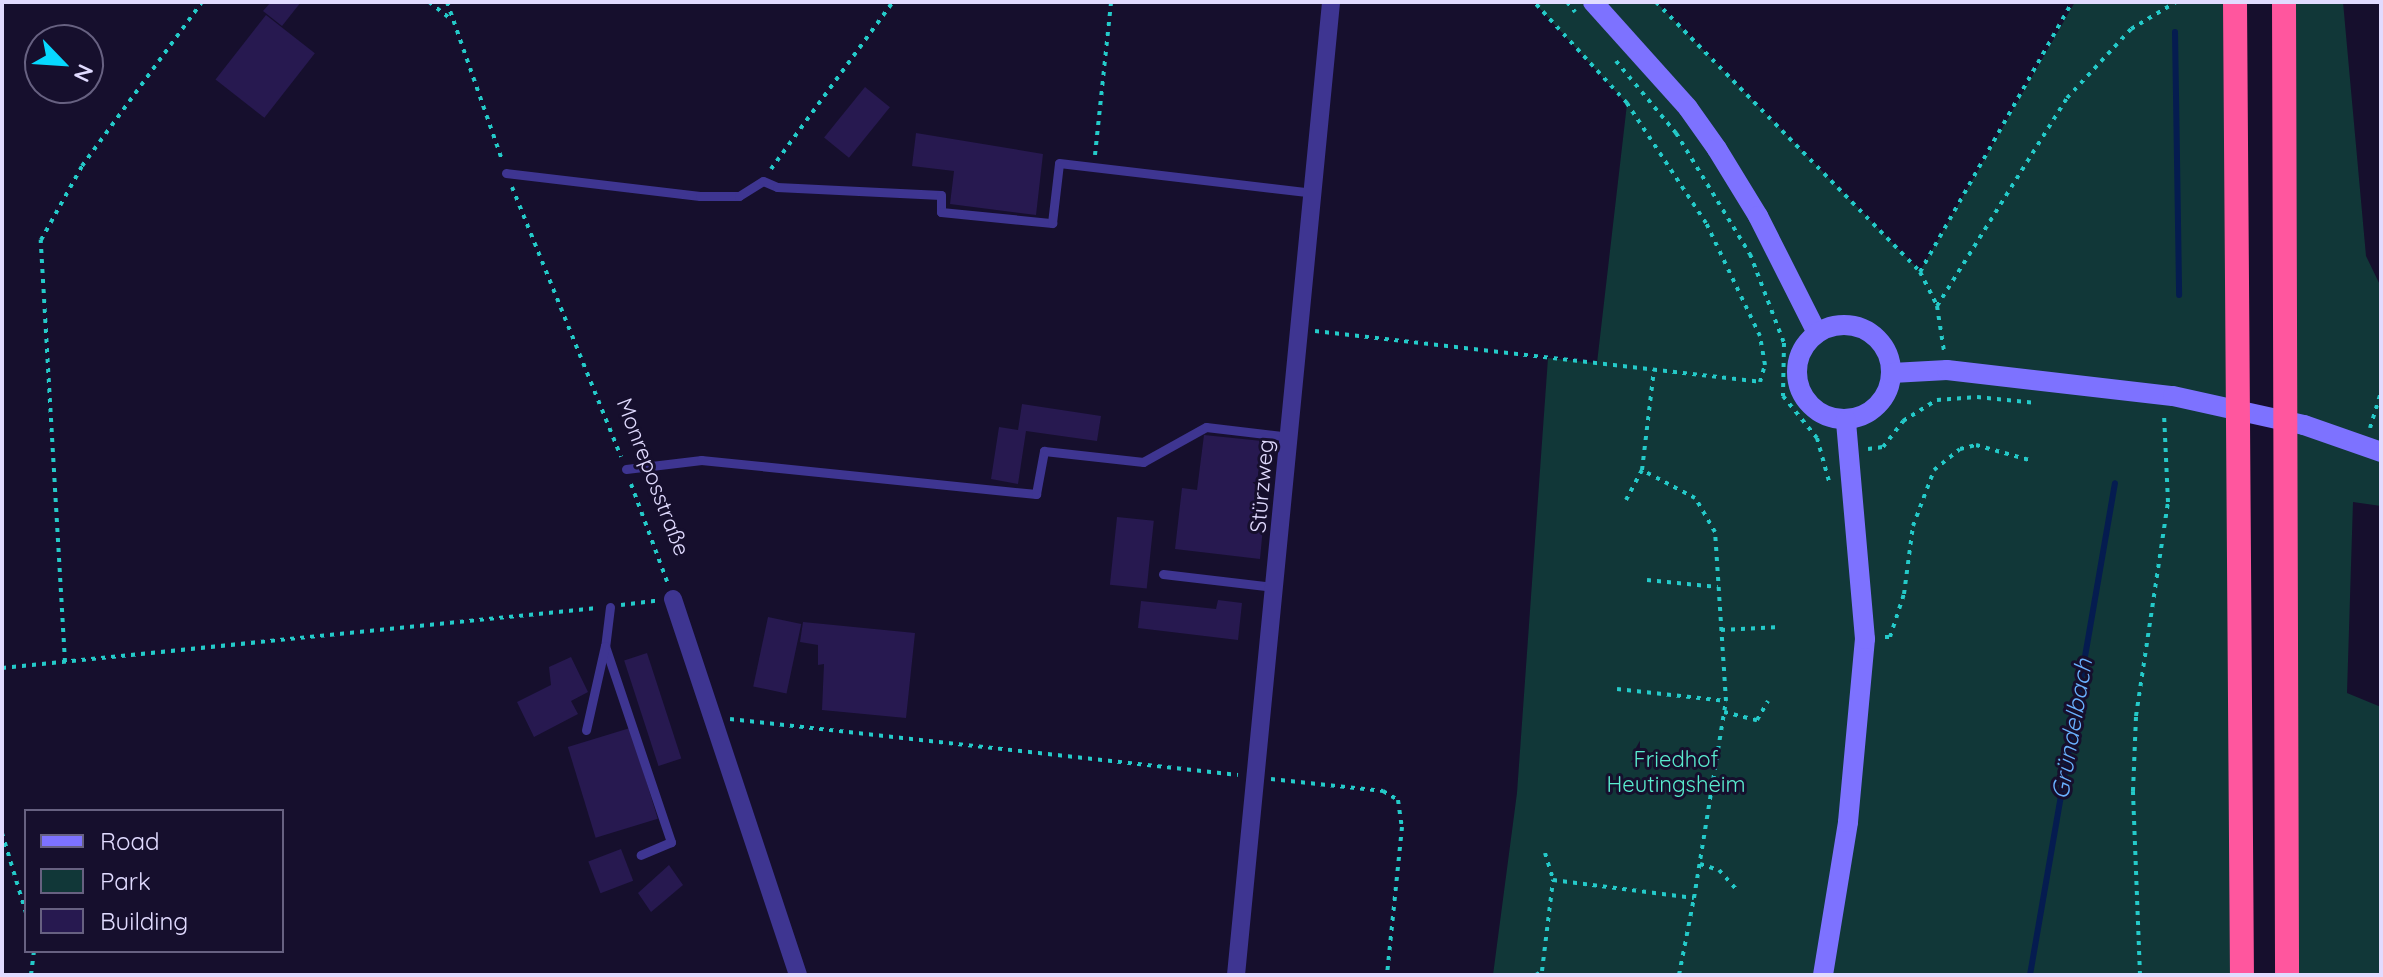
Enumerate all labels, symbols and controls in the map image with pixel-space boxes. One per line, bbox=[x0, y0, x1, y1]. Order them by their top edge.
north arrow bbox=[24, 24, 104, 104]
text: N bbox=[68, 60, 100, 87]
street label: Monreposstraße bbox=[611, 394, 695, 560]
street label: Stürzweg bbox=[1245, 438, 1279, 534]
water label: Gründelbach bbox=[2045, 656, 2099, 802]
park label: Friedhof Heutingsheim bbox=[1606, 746, 1746, 798]
legend bbox=[24, 809, 284, 953]
text: Road bbox=[100, 826, 160, 856]
text: Park bbox=[100, 866, 151, 896]
text: Building bbox=[100, 906, 188, 936]

